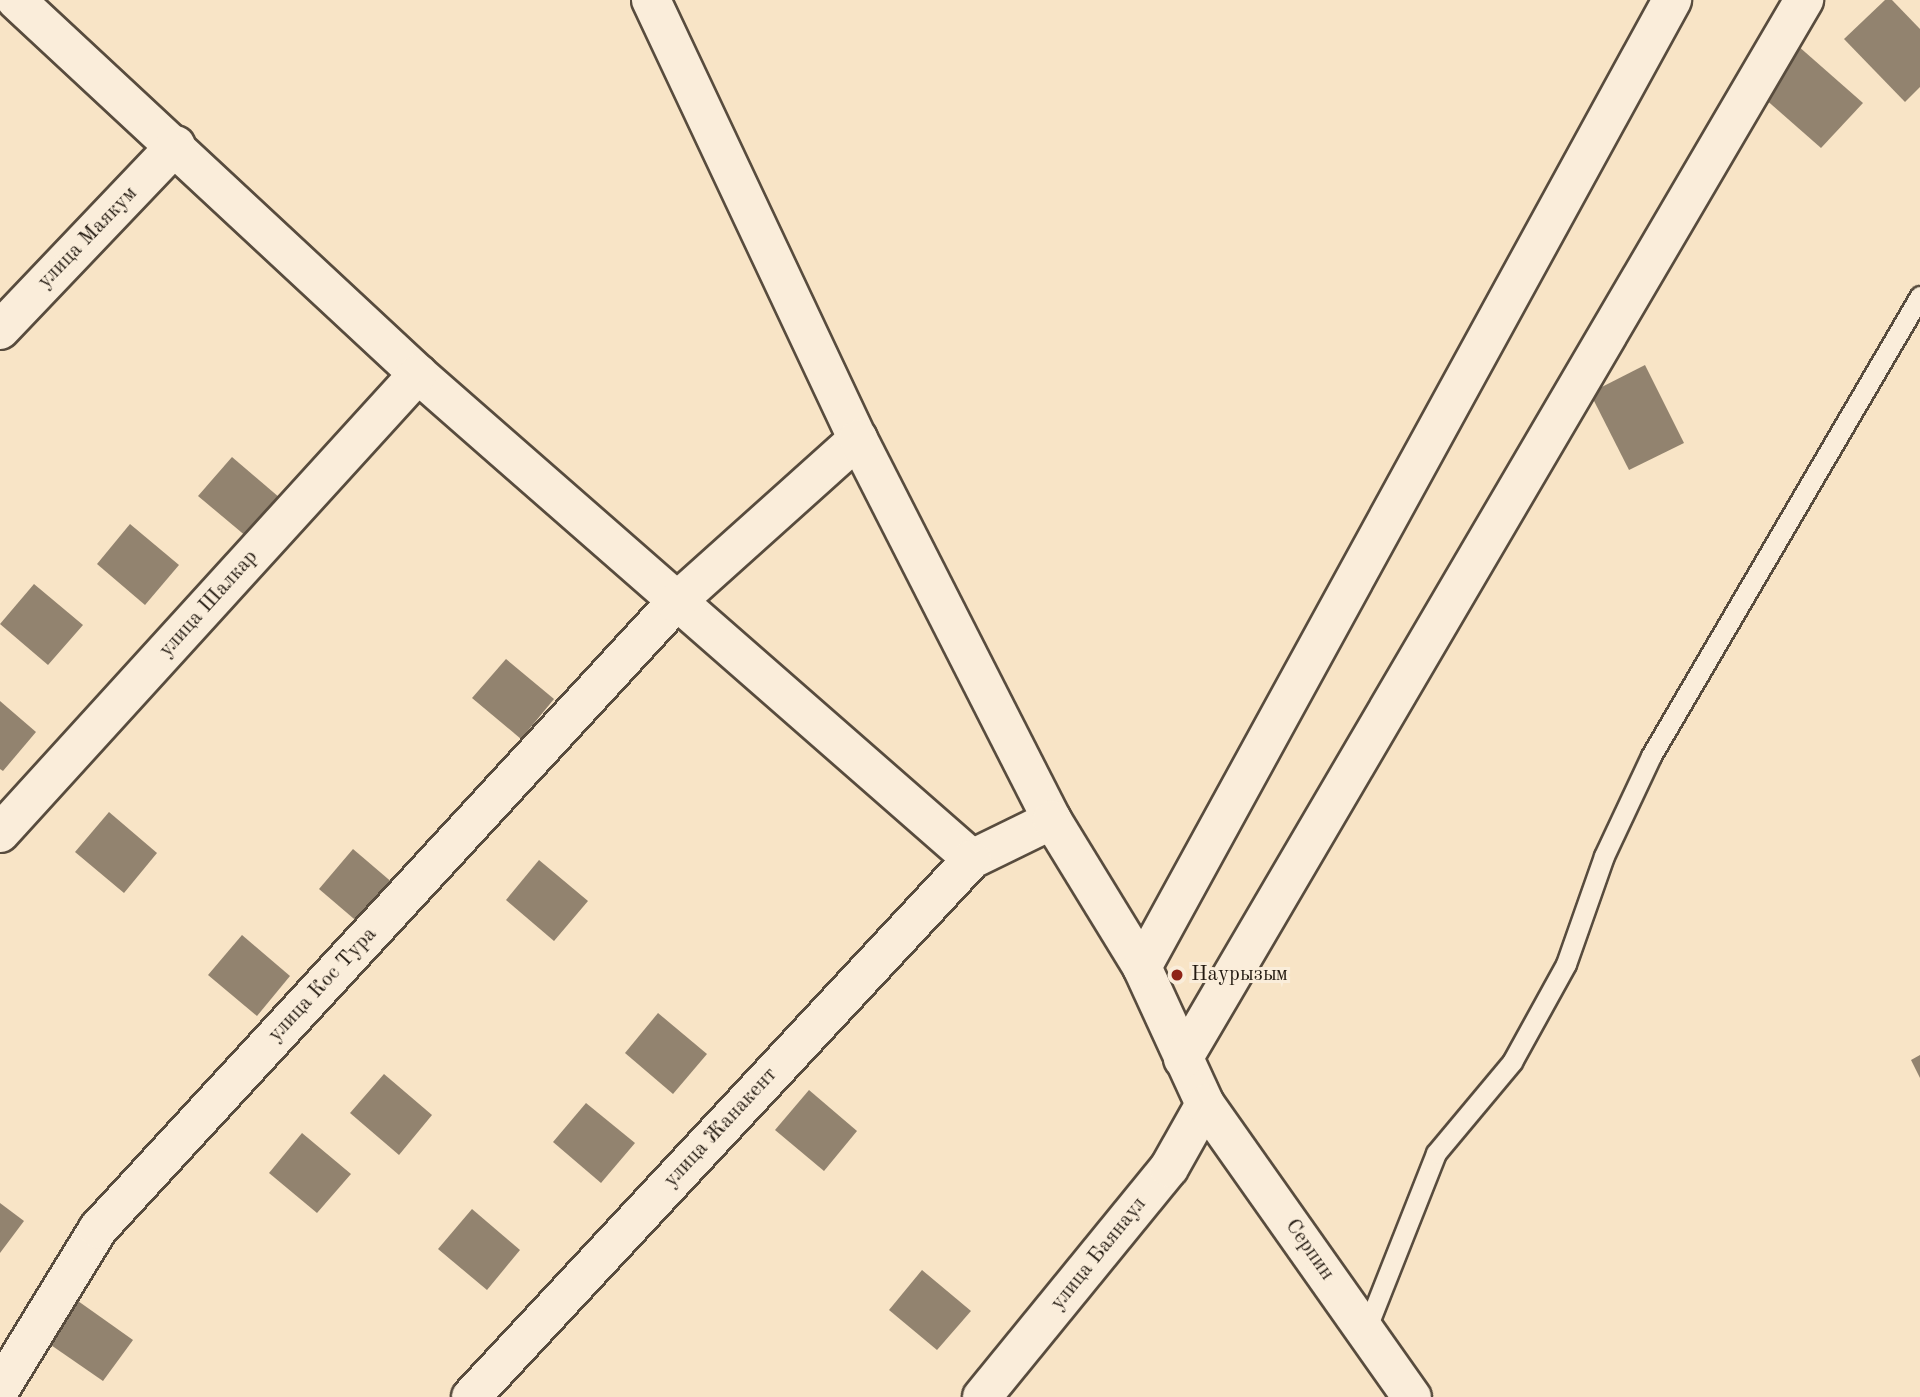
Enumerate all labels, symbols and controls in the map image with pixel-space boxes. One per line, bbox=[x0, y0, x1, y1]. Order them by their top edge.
street label: улица Маякум bbox=[33, 182, 143, 294]
street label: улица Шалкар bbox=[154, 545, 264, 663]
street label: улица Кос Тура bbox=[263, 922, 383, 1048]
place label: Наурызым bbox=[1191, 962, 1288, 988]
marker: Наурызым bbox=[1169, 967, 1185, 983]
street label: улица Жанакент bbox=[659, 1063, 783, 1193]
street label: улица Баянаул bbox=[1046, 1192, 1152, 1316]
street label: Серпин bbox=[1279, 1215, 1339, 1285]

